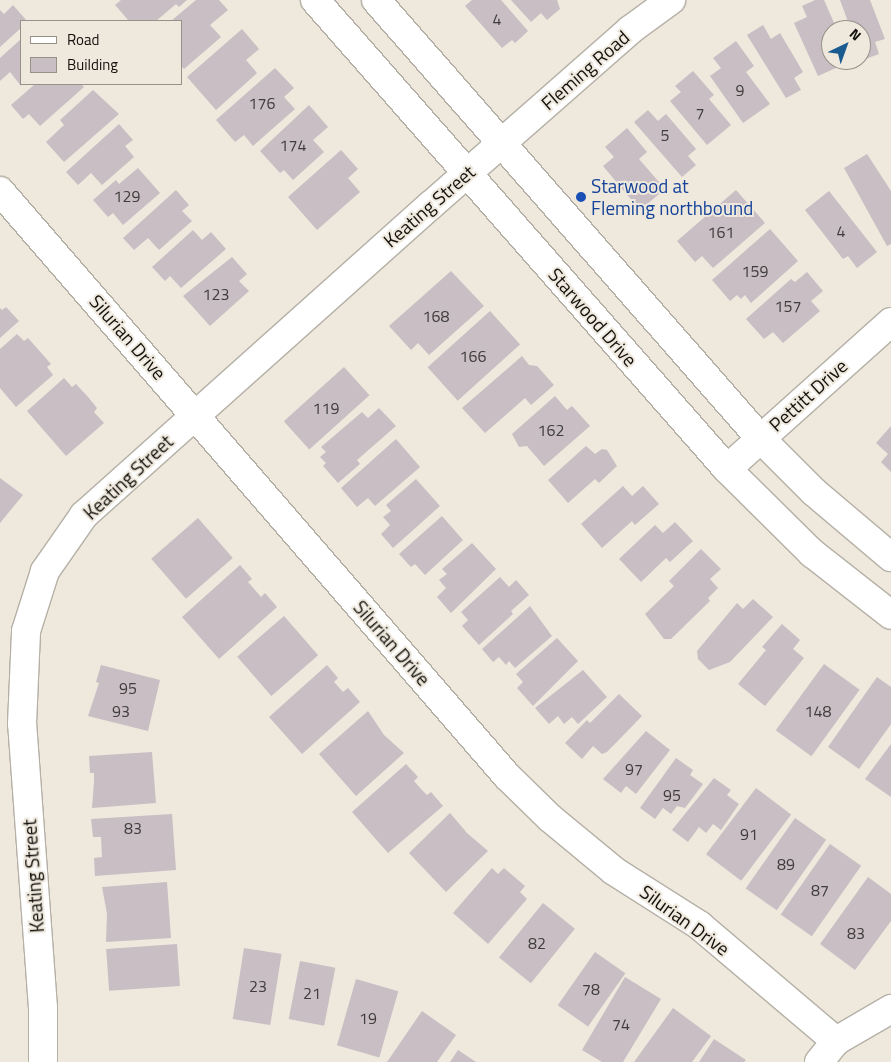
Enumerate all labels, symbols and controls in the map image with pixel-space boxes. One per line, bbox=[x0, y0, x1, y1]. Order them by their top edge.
house number: 4 bbox=[493, 9, 501, 29]
legend bbox=[20, 20, 182, 85]
north arrow bbox=[821, 20, 871, 70]
text: N bbox=[845, 23, 866, 45]
street label: Fleming Road bbox=[536, 26, 634, 114]
text: Road bbox=[67, 28, 99, 51]
text: Building bbox=[67, 53, 118, 76]
house number: 9 bbox=[736, 80, 744, 100]
house number: 176 bbox=[249, 93, 275, 113]
house number: 7 bbox=[696, 103, 704, 123]
house number: 5 bbox=[661, 125, 669, 145]
house number: 174 bbox=[280, 135, 306, 155]
street label: Keating Street bbox=[379, 160, 479, 252]
place label: Starwood at Fleming northbound bbox=[591, 175, 753, 219]
house number: 129 bbox=[114, 186, 140, 206]
marker: Starwood at Fleming northbound bbox=[575, 191, 587, 203]
house number: 4 bbox=[837, 221, 845, 241]
house number: 161 bbox=[708, 222, 734, 242]
house number: 159 bbox=[742, 261, 768, 281]
street label: Starwood Drive bbox=[544, 263, 642, 371]
house number: 123 bbox=[203, 284, 229, 304]
street label: Silurian Drive bbox=[85, 290, 171, 384]
house number: 157 bbox=[775, 296, 801, 316]
house number: 168 bbox=[423, 306, 449, 326]
house number: 166 bbox=[460, 346, 486, 366]
street label: Pettitt Drive bbox=[764, 354, 852, 436]
house number: 119 bbox=[313, 398, 339, 418]
house number: 162 bbox=[538, 420, 564, 440]
street label: Keating Street bbox=[79, 430, 177, 524]
street label: Silurian Drive bbox=[349, 596, 435, 690]
house number: 95 bbox=[119, 678, 137, 698]
house number: 93 bbox=[112, 701, 130, 721]
house number: 148 bbox=[805, 701, 831, 721]
house number: 97 bbox=[625, 759, 643, 779]
house number: 95 bbox=[663, 785, 681, 805]
house number: 83 bbox=[124, 818, 142, 838]
street label: Keating Street bbox=[18, 819, 48, 933]
house number: 91 bbox=[740, 824, 758, 844]
house number: 89 bbox=[777, 854, 795, 874]
street label: Silurian Drive bbox=[636, 880, 734, 960]
house number: 87 bbox=[811, 880, 829, 900]
house number: 83 bbox=[847, 923, 865, 943]
house number: 82 bbox=[528, 933, 546, 953]
house number: 23 bbox=[249, 976, 267, 996]
house number: 78 bbox=[582, 979, 600, 999]
house number: 21 bbox=[303, 983, 321, 1003]
house number: 19 bbox=[359, 1008, 377, 1028]
house number: 74 bbox=[612, 1014, 630, 1034]

